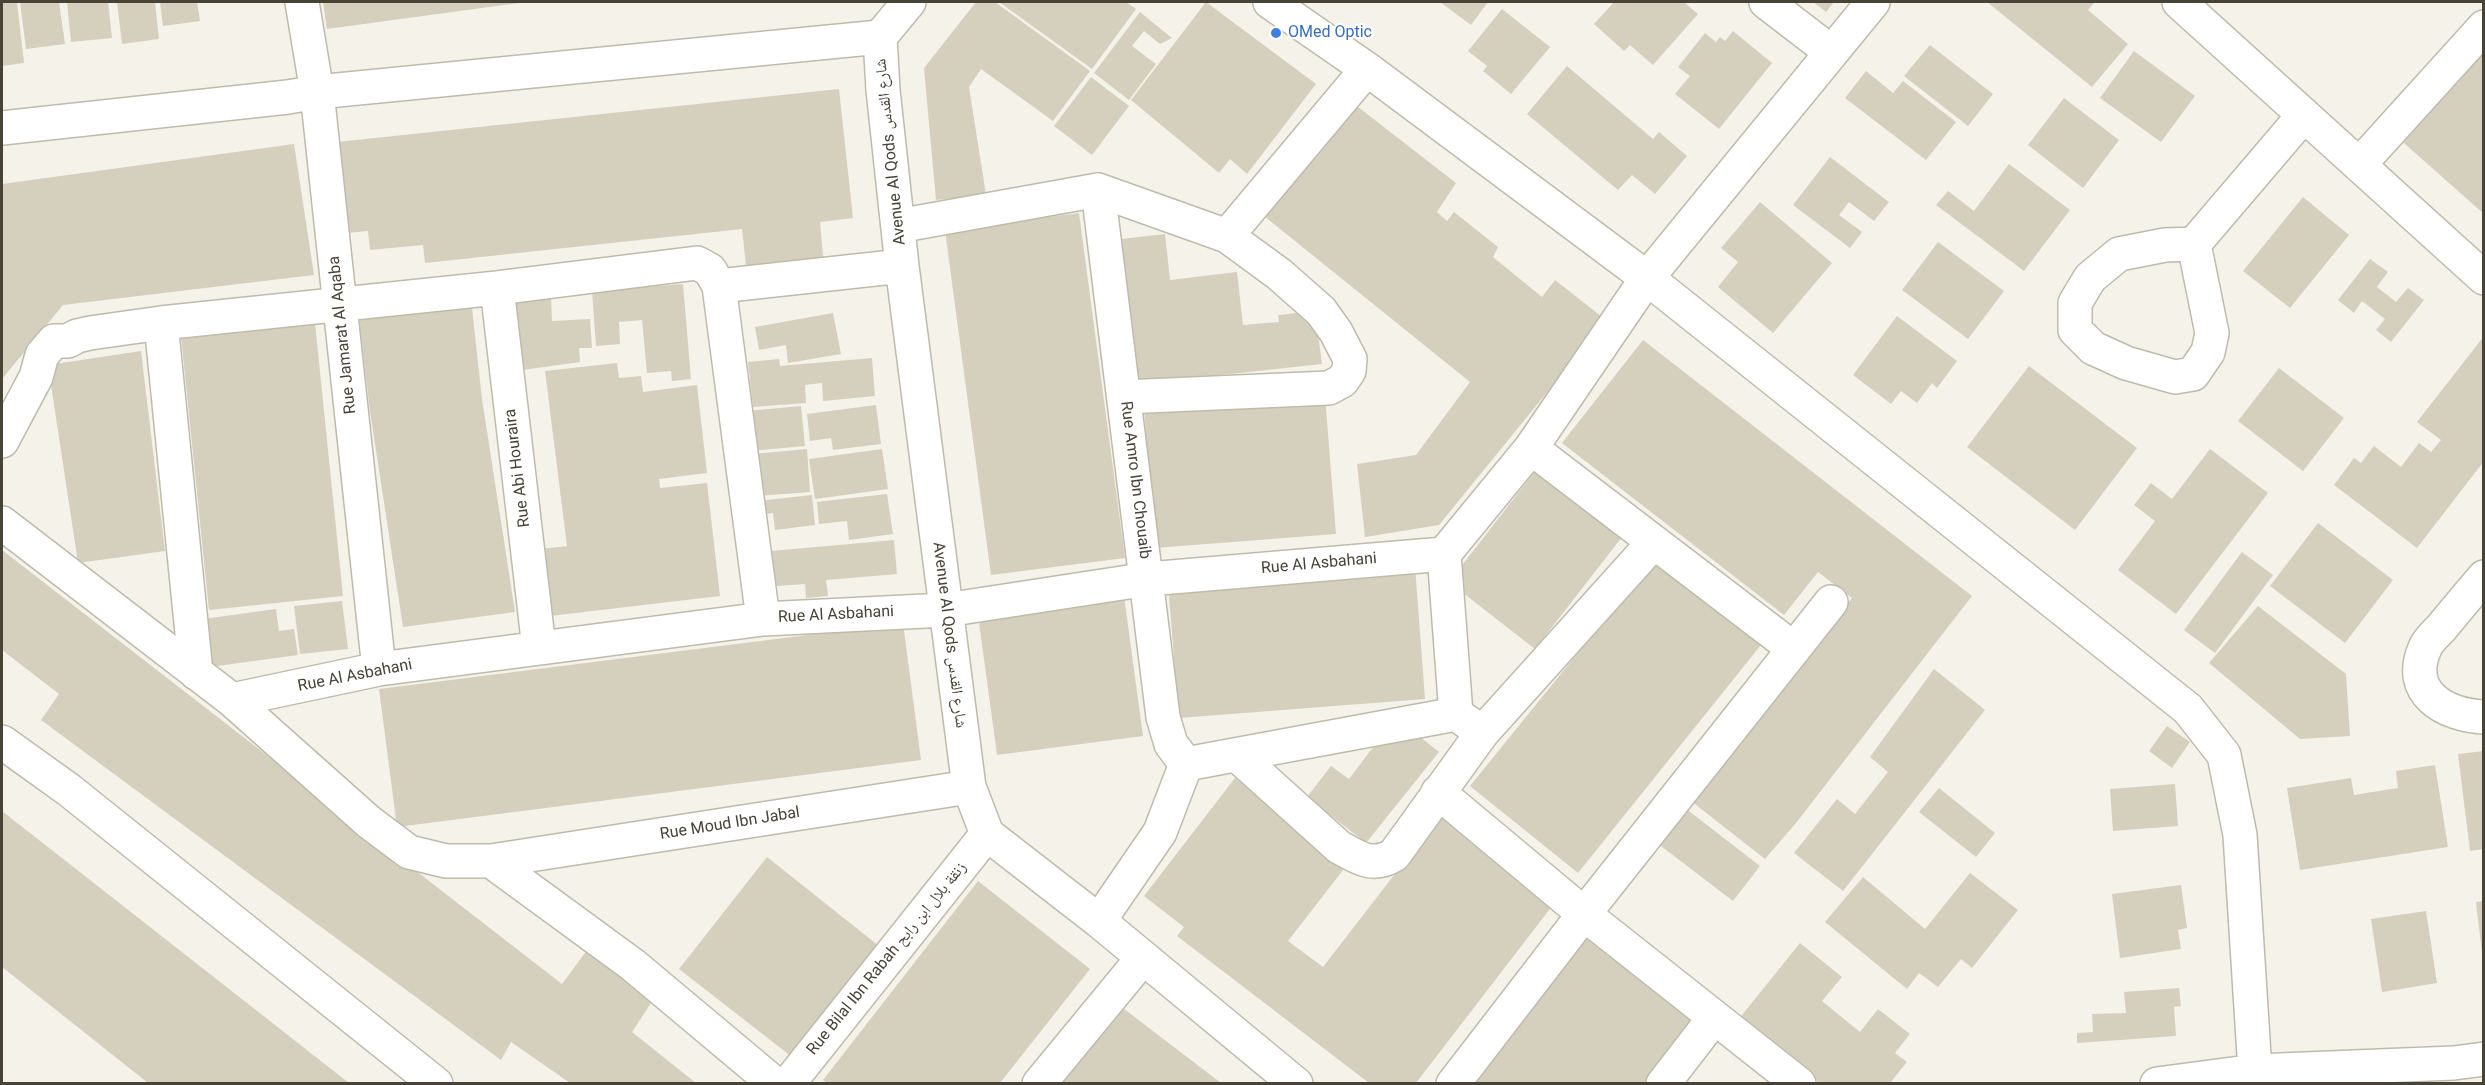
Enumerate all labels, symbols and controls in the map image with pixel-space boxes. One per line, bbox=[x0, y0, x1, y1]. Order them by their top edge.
place label: OMed Optic bbox=[1288, 23, 1372, 43]
marker: OMed Optic bbox=[1269, 26, 1283, 40]
street label: Avenue Al Qods شارع القدس bbox=[872, 58, 910, 246]
street label: Rue Jamarat Al Aqaba bbox=[325, 255, 361, 415]
street label: Rue Amro Ibn Chouaib bbox=[1116, 400, 1154, 560]
street label: Rue Abi Houraira bbox=[501, 408, 535, 528]
street label: Avenue Al Qods شارع القدس bbox=[928, 541, 970, 729]
street label: Rue Al Asbahani bbox=[1260, 549, 1378, 579]
street label: Rue Al Asbahani bbox=[778, 602, 894, 628]
street label: Rue Al Asbahani bbox=[296, 656, 414, 696]
street label: Rue Moud Ibn Jabal bbox=[659, 803, 801, 845]
street label: Rue Bilal Ibn Rabah زنقة بلال ابن رابح bbox=[803, 859, 971, 1059]

